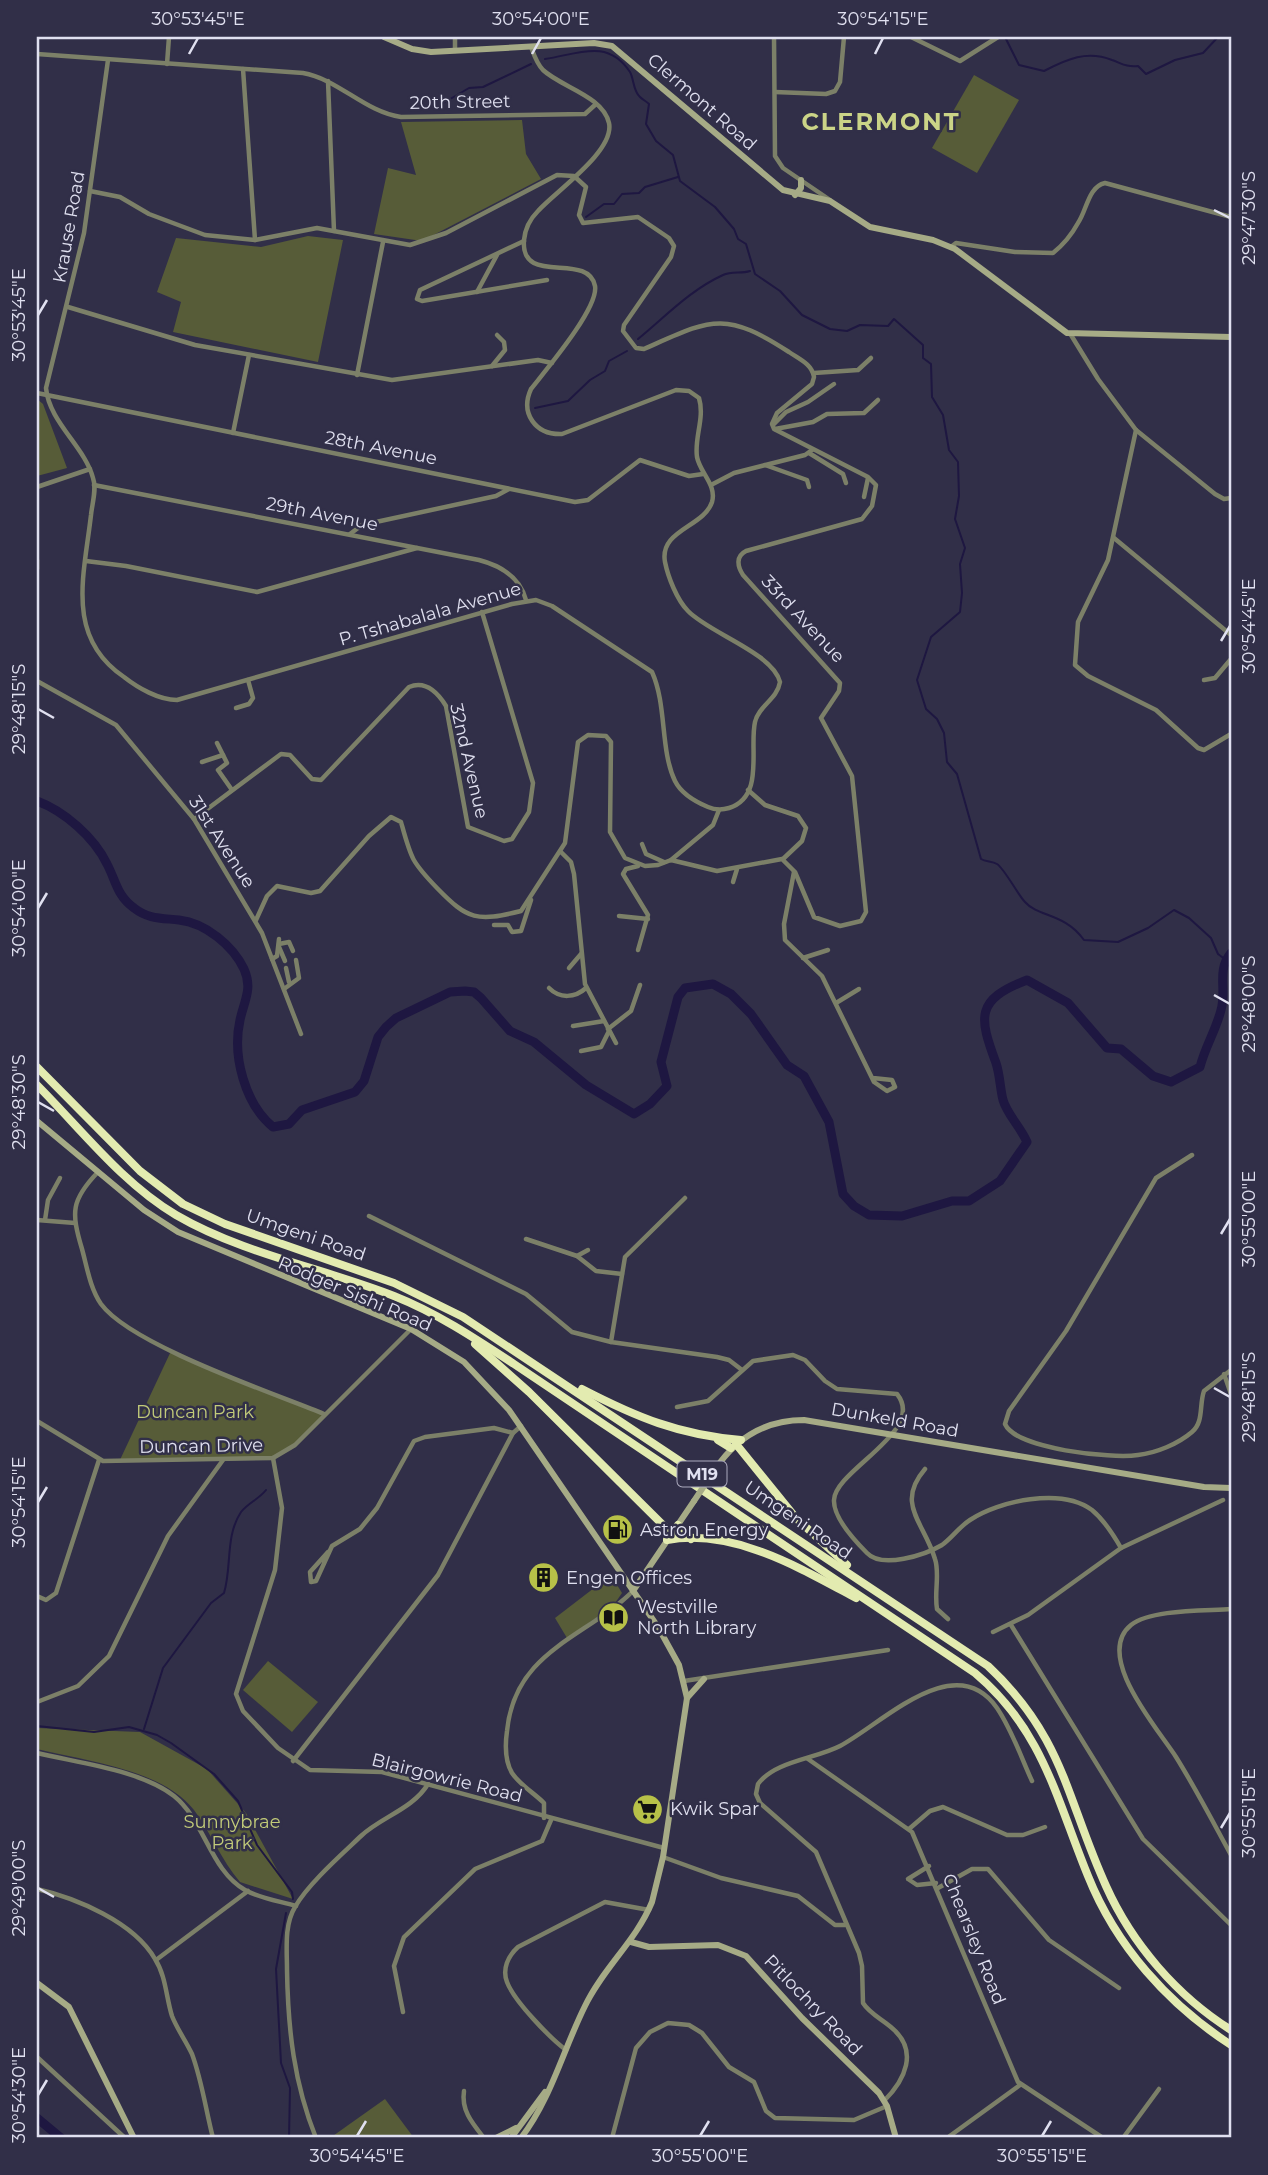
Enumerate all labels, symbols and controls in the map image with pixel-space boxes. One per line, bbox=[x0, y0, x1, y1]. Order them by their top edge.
text: 30°53'45"E bbox=[151, 8, 245, 30]
text: 30°54'00"E bbox=[492, 8, 590, 30]
text: 30°54'15"E bbox=[837, 8, 929, 30]
street label: Clermont Road bbox=[643, 49, 761, 155]
street label: 20th Street bbox=[409, 90, 511, 114]
district label: CLERMONT bbox=[801, 107, 961, 136]
street label: Krause Road bbox=[48, 169, 90, 285]
text: 29°47'30"S bbox=[1238, 171, 1260, 265]
text: 30°53'45"E bbox=[8, 268, 30, 362]
street label: 28th Avenue bbox=[323, 426, 439, 470]
street label: 29th Avenue bbox=[264, 492, 380, 536]
street label: 33rd Avenue bbox=[757, 571, 849, 668]
street label: P. Tshabalala Avenue bbox=[336, 577, 524, 651]
text: 30°54'45"E bbox=[1238, 578, 1260, 674]
text: 29°48'15"S bbox=[8, 664, 30, 754]
street label: 32nd Avenue bbox=[445, 701, 493, 821]
street label: 31st Avenue bbox=[184, 792, 260, 892]
text: 30°54'00"E bbox=[8, 859, 30, 957]
text: 29°48'00"S bbox=[1238, 955, 1260, 1053]
text: 29°48'30"S bbox=[8, 1054, 30, 1150]
text: 30°55'00"E bbox=[1238, 1171, 1260, 1267]
street label: Umgeni Road bbox=[243, 1204, 369, 1266]
street label: Rodger Sishi Road bbox=[275, 1252, 435, 1336]
text: 29°48'15"S bbox=[1238, 1352, 1260, 1442]
street label: Dunkeld Road bbox=[829, 1398, 961, 1442]
park label: Duncan Park bbox=[136, 1401, 254, 1423]
street label: Duncan Drive bbox=[139, 1434, 263, 1458]
text: 30°54'15"E bbox=[8, 1456, 30, 1548]
road number: M19 bbox=[678, 1462, 726, 1486]
street label: Umgeni Road bbox=[740, 1476, 856, 1564]
fuel station icon: Astron Energy bbox=[600, 1513, 634, 1547]
place label: Astron Energy bbox=[640, 1519, 768, 1541]
building icon: Engen Offices bbox=[526, 1561, 560, 1595]
place label: Engen Offices bbox=[566, 1567, 692, 1589]
place label: Westville North Library bbox=[637, 1596, 756, 1639]
library icon: Westville North Library bbox=[597, 1600, 631, 1634]
street label: Blairgowrie Road bbox=[369, 1749, 525, 1807]
text: 30°55'15"E bbox=[1238, 1768, 1260, 1858]
supermarket icon: Kwik Spar bbox=[630, 1792, 664, 1826]
place label: Kwik Spar bbox=[670, 1798, 759, 1820]
park label: Sunnybrae Park bbox=[183, 1811, 281, 1854]
text: 29°49'00"S bbox=[8, 1840, 30, 1936]
street label: Chearsley Road bbox=[938, 1870, 1010, 2008]
street label: Pitlochry Road bbox=[759, 1950, 867, 2060]
text: 30°54'30"E bbox=[8, 2047, 30, 2143]
text: 30°54'45"E bbox=[309, 2145, 405, 2167]
text: 30°55'00"E bbox=[652, 2145, 748, 2167]
text: 30°55'15"E bbox=[997, 2145, 1087, 2167]

